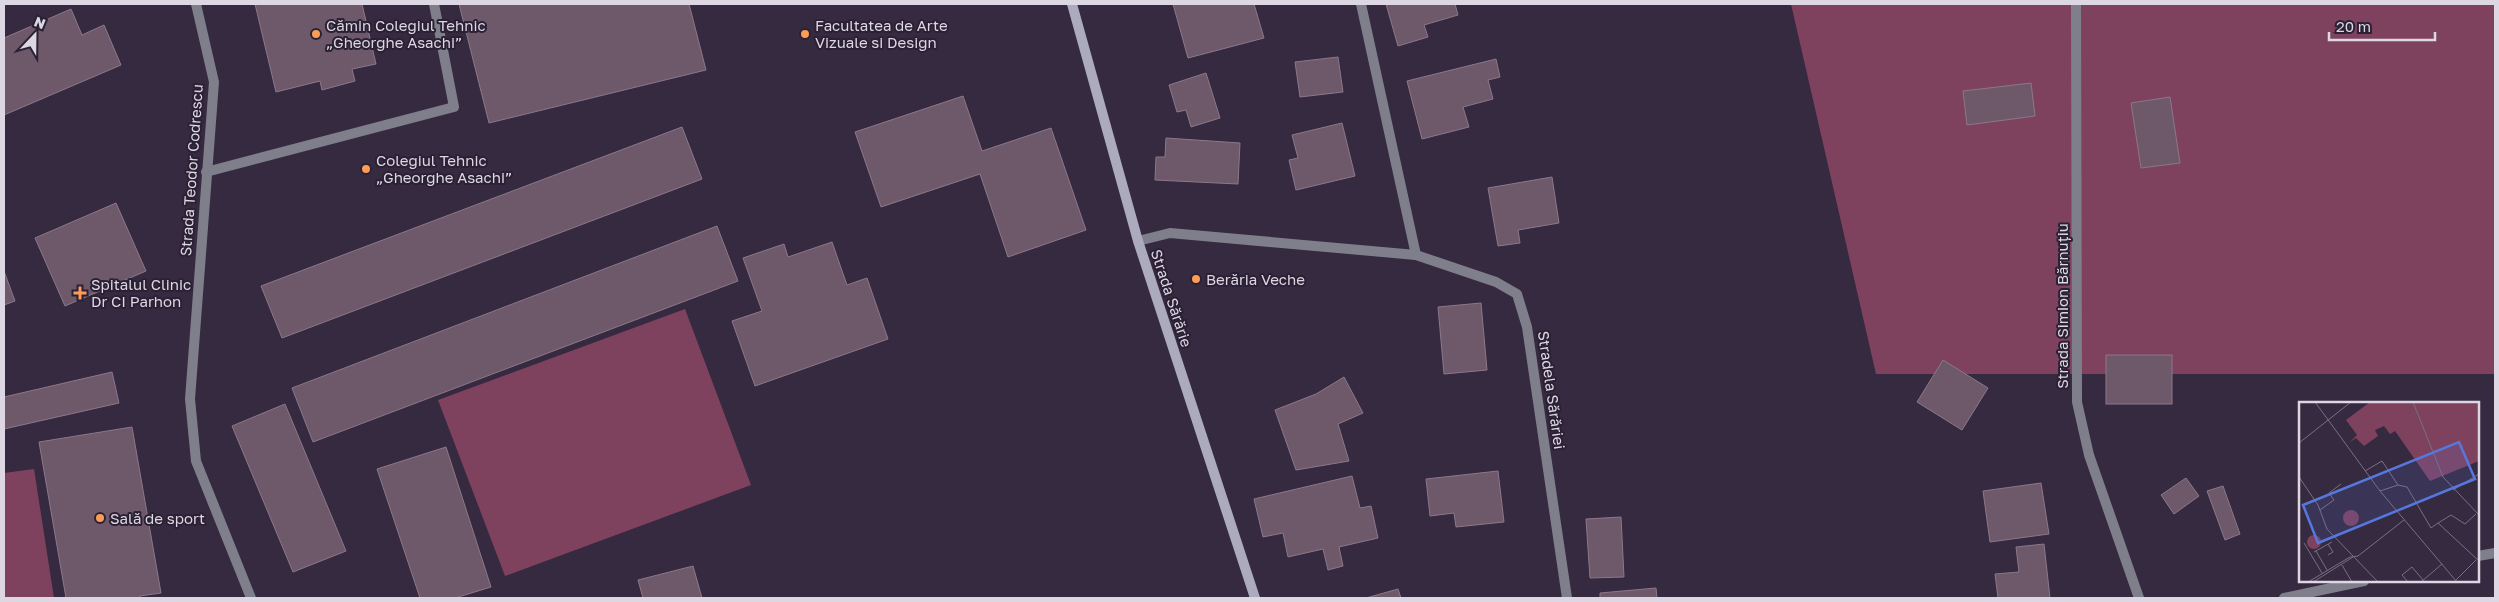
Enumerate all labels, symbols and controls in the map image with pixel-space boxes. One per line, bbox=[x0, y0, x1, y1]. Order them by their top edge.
north arrow bbox=[10, 10, 60, 60]
scale bar bbox=[2329, 10, 2435, 42]
text: N bbox=[32, 13, 48, 32]
place label: Cămin Colegiul Tehnic „Gheorghe Asachi” bbox=[326, 16, 486, 51]
place label: Facultatea de Arte Vizuale si Design bbox=[815, 16, 948, 51]
text: 20 m bbox=[2336, 17, 2371, 35]
marker: Cămin Colegiul Tehnic „Gheorghe Asachi” bbox=[310, 28, 322, 40]
marker: Facultatea de Arte Vizuale si Design bbox=[799, 28, 811, 40]
street label: Strada Teodor Codrescu bbox=[176, 83, 206, 257]
place label: Colegiul Tehnic „Gheorghe Asachi” bbox=[376, 151, 512, 186]
marker: Colegiul Tehnic „Gheorghe Asachi” bbox=[360, 163, 372, 175]
street label: Strada Simion Bărnuțiu bbox=[2053, 223, 2071, 389]
street label: Strada Sărărie bbox=[1148, 247, 1196, 349]
place label: Berăria Veche bbox=[1206, 270, 1305, 288]
marker: Berăria Veche bbox=[1190, 273, 1202, 285]
place label: Spitalul Clinic Dr CI Parhon bbox=[91, 275, 191, 310]
marker: Spitalul Clinic Dr CI Parhon bbox=[73, 286, 87, 300]
street label: Stradela Sărăriei bbox=[1535, 330, 1569, 450]
inset map bbox=[2299, 402, 2479, 582]
place label: Sală de sport bbox=[110, 509, 205, 527]
marker: Sală de sport bbox=[94, 512, 106, 524]

